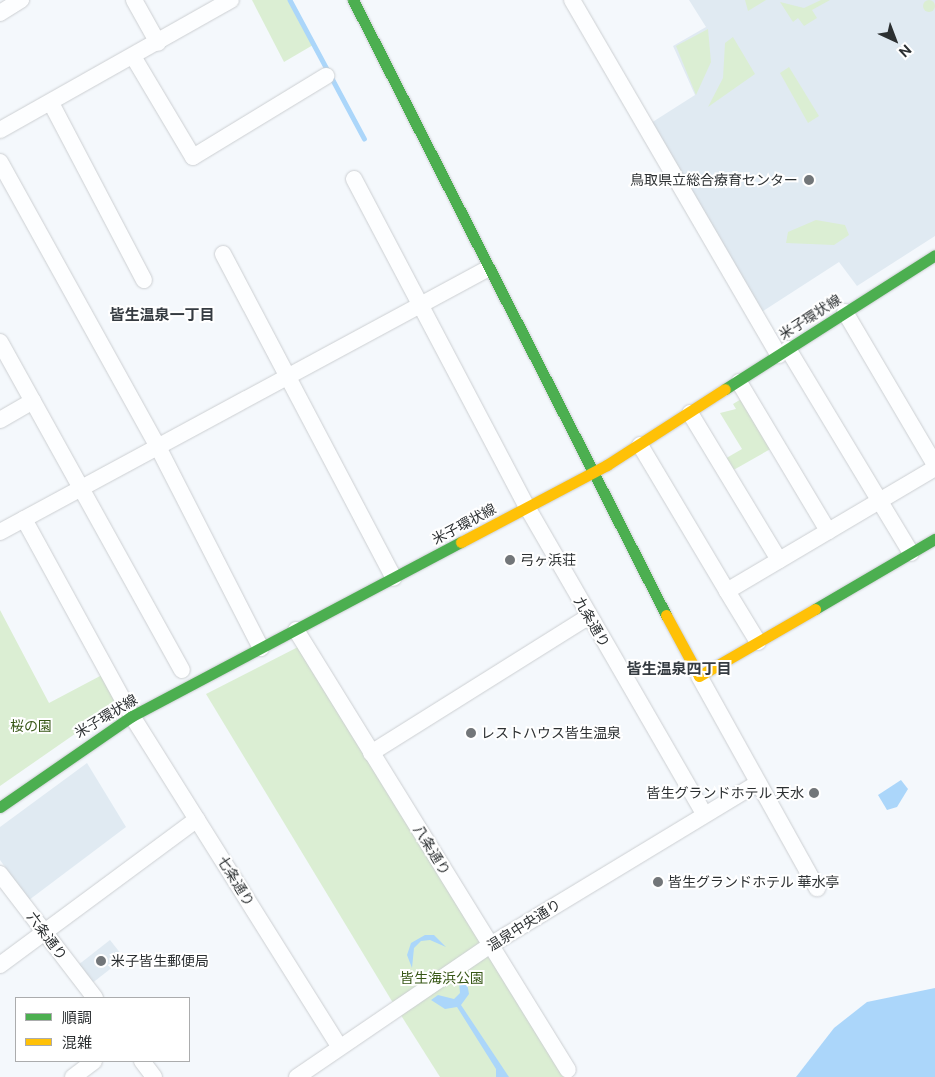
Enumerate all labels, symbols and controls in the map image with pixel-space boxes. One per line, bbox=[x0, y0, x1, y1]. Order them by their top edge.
north arrow bbox=[870, 15, 920, 65]
text: N bbox=[896, 41, 915, 61]
place label: 鳥取県立総合療育センター bbox=[630, 172, 798, 188]
marker: 鳥取県立総合療育センター bbox=[802, 173, 816, 187]
street label: 米子環状線 bbox=[776, 291, 844, 343]
district label: 皆生温泉一丁目 bbox=[110, 306, 214, 324]
street label: 米子環状線 bbox=[429, 500, 499, 548]
place label: 弓ヶ浜荘 bbox=[520, 552, 576, 568]
marker: 弓ヶ浜荘 bbox=[504, 554, 516, 566]
street label: 九条通り bbox=[571, 594, 613, 650]
district label: 皆生温泉四丁目 bbox=[627, 660, 731, 678]
street label: 米子環状線 bbox=[72, 691, 140, 741]
park label: 桜の園 bbox=[10, 718, 52, 734]
place label: レストハウス皆生温泉 bbox=[481, 725, 621, 741]
marker: レストハウス皆生温泉 bbox=[465, 727, 477, 739]
place label: 皆生グランドホテル 天水 bbox=[647, 785, 804, 801]
marker: 皆生グランドホテル 天水 bbox=[808, 787, 820, 799]
street label: 八条通り bbox=[410, 822, 454, 878]
street label: 七条通り bbox=[214, 853, 258, 909]
place label: 皆生グランドホテル 華水亭 bbox=[668, 874, 839, 890]
marker: 皆生グランドホテル 華水亭 bbox=[652, 876, 664, 888]
street label: 温泉中央通り bbox=[484, 896, 564, 954]
street label: 六条通り bbox=[23, 909, 71, 963]
place label: 米子皆生郵便局 bbox=[111, 953, 209, 969]
marker: 米子皆生郵便局 bbox=[95, 955, 107, 967]
park label: 皆生海浜公園 bbox=[400, 970, 484, 986]
legend bbox=[15, 997, 190, 1062]
text: 順調 bbox=[62, 1009, 92, 1026]
text: 混雑 bbox=[62, 1034, 92, 1051]

